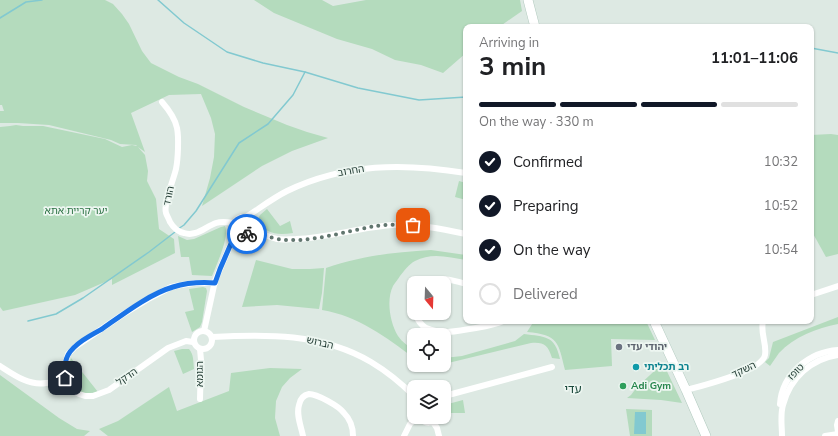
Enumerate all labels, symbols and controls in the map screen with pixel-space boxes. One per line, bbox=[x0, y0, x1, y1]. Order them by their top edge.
text: Arriving in bbox=[479, 34, 539, 52]
text: 11:01–11:06 bbox=[711, 48, 798, 68]
text: 3 min bbox=[479, 49, 546, 84]
text: On the way · 330 m bbox=[479, 113, 594, 131]
icon: check bbox=[479, 151, 501, 173]
text: Confirmed bbox=[513, 152, 583, 172]
text: 10:32 bbox=[764, 153, 798, 171]
street label: החרוב bbox=[337, 162, 365, 180]
street label: הורד bbox=[160, 185, 178, 207]
icon: check bbox=[479, 195, 501, 217]
text: Preparing bbox=[513, 196, 578, 216]
text: 10:52 bbox=[764, 197, 798, 215]
park label: יער קריית אתא bbox=[45, 204, 107, 218]
pin bbox=[396, 208, 430, 242]
courier bbox=[227, 214, 267, 254]
icon: bag bbox=[402, 214, 424, 236]
icon: bike bbox=[236, 223, 258, 245]
icon: check bbox=[479, 239, 501, 261]
text: On the way bbox=[513, 240, 591, 260]
text: 10:54 bbox=[764, 241, 798, 259]
north arrow bbox=[407, 276, 451, 320]
map controls bbox=[407, 276, 451, 424]
text: Delivered bbox=[513, 284, 578, 304]
button: locate bbox=[407, 328, 451, 372]
street label: הברוש bbox=[305, 333, 335, 353]
place label: יהודי עדי bbox=[627, 340, 667, 354]
marker: יהודי עדי bbox=[614, 342, 624, 352]
street label: השקד bbox=[730, 358, 758, 382]
place label: רב תכליתי bbox=[644, 360, 689, 374]
street label: טופז bbox=[785, 360, 807, 384]
pin bbox=[48, 361, 82, 395]
street label: הגומא bbox=[193, 361, 207, 387]
marker: רב תכליתי bbox=[631, 362, 641, 372]
street label: הדקל bbox=[113, 365, 141, 389]
icon: home bbox=[54, 367, 76, 389]
place label: Adi Gym bbox=[631, 379, 671, 393]
button: layers bbox=[407, 380, 451, 424]
district label: עדי bbox=[564, 381, 582, 397]
marker: Adi Gym bbox=[618, 381, 628, 391]

